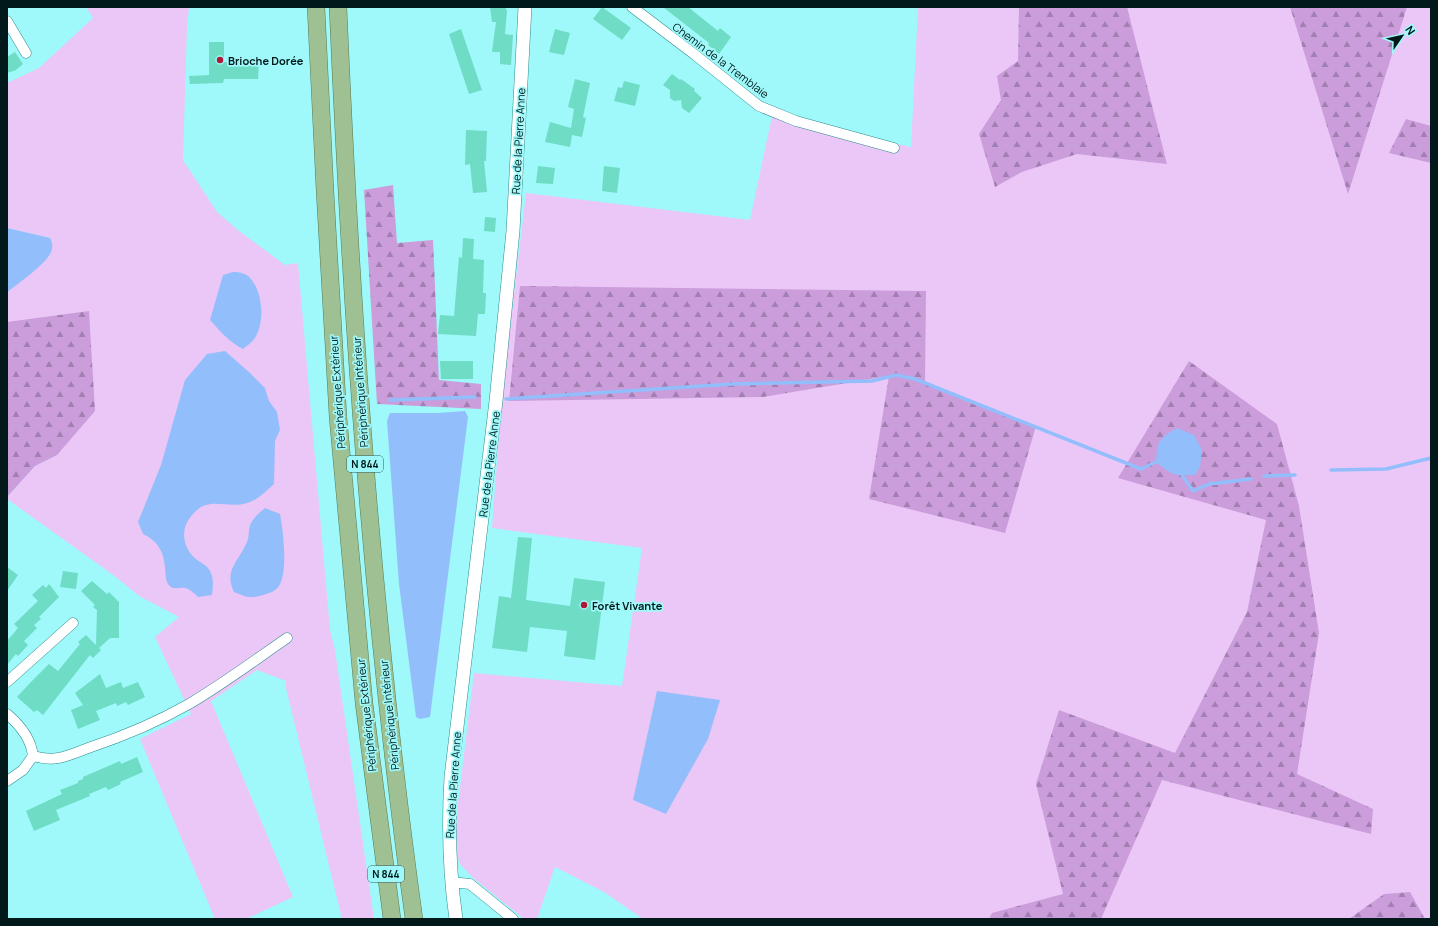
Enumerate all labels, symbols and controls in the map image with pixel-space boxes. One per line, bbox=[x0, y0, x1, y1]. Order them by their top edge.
north arrow bbox=[1382, 16, 1422, 56]
street label: Chemin de la Tremblaie bbox=[670, 19, 773, 102]
text: N bbox=[1402, 23, 1419, 38]
place label: Brioche Dorée bbox=[228, 53, 304, 68]
marker: Brioche Dorée bbox=[215, 55, 225, 65]
street label: Rue de la Pierre Anne bbox=[508, 87, 528, 195]
street label: Périphérique Extérieur bbox=[326, 335, 348, 449]
street label: Périphérique Intérieur bbox=[349, 336, 371, 448]
street label: Rue de la Pierre Anne bbox=[475, 410, 503, 518]
road number: N 844 bbox=[347, 456, 383, 472]
place label: Forêt Vivante bbox=[592, 598, 663, 613]
marker: Forêt Vivante bbox=[579, 600, 589, 610]
street label: Périphérique Extérieur bbox=[353, 658, 379, 772]
street label: Périphérique Intérieur bbox=[376, 659, 402, 771]
street label: Rue de la Pierre Anne bbox=[442, 731, 464, 839]
road number: N 844 bbox=[368, 866, 404, 882]

